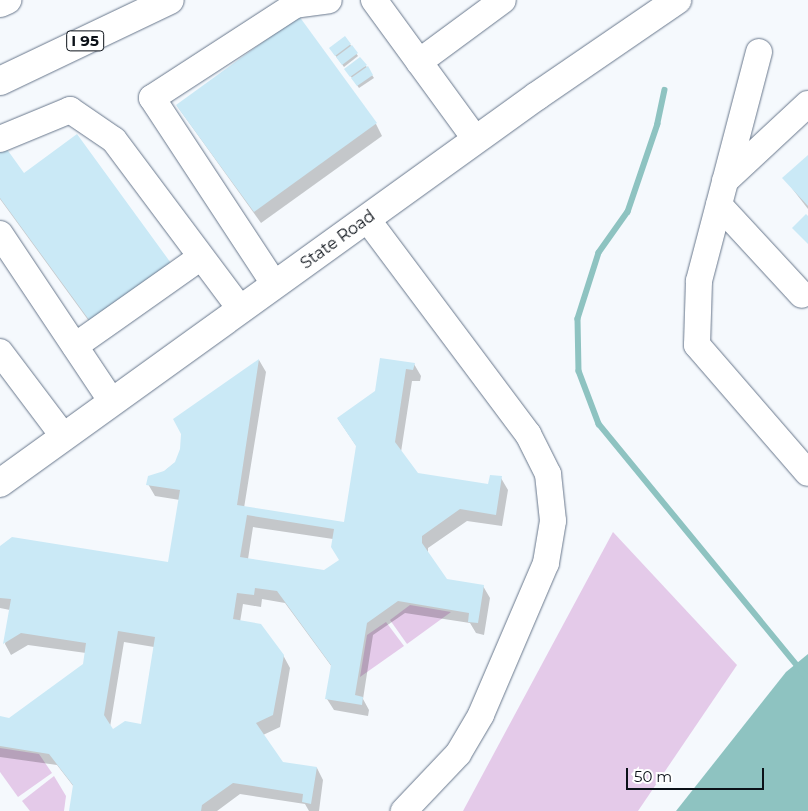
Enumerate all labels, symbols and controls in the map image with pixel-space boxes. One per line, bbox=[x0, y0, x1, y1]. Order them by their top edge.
road number: I 95 bbox=[65, 28, 105, 54]
street label: State Road bbox=[297, 207, 379, 273]
scale bar bbox=[628, 758, 766, 790]
text: 50 m bbox=[634, 767, 672, 786]

